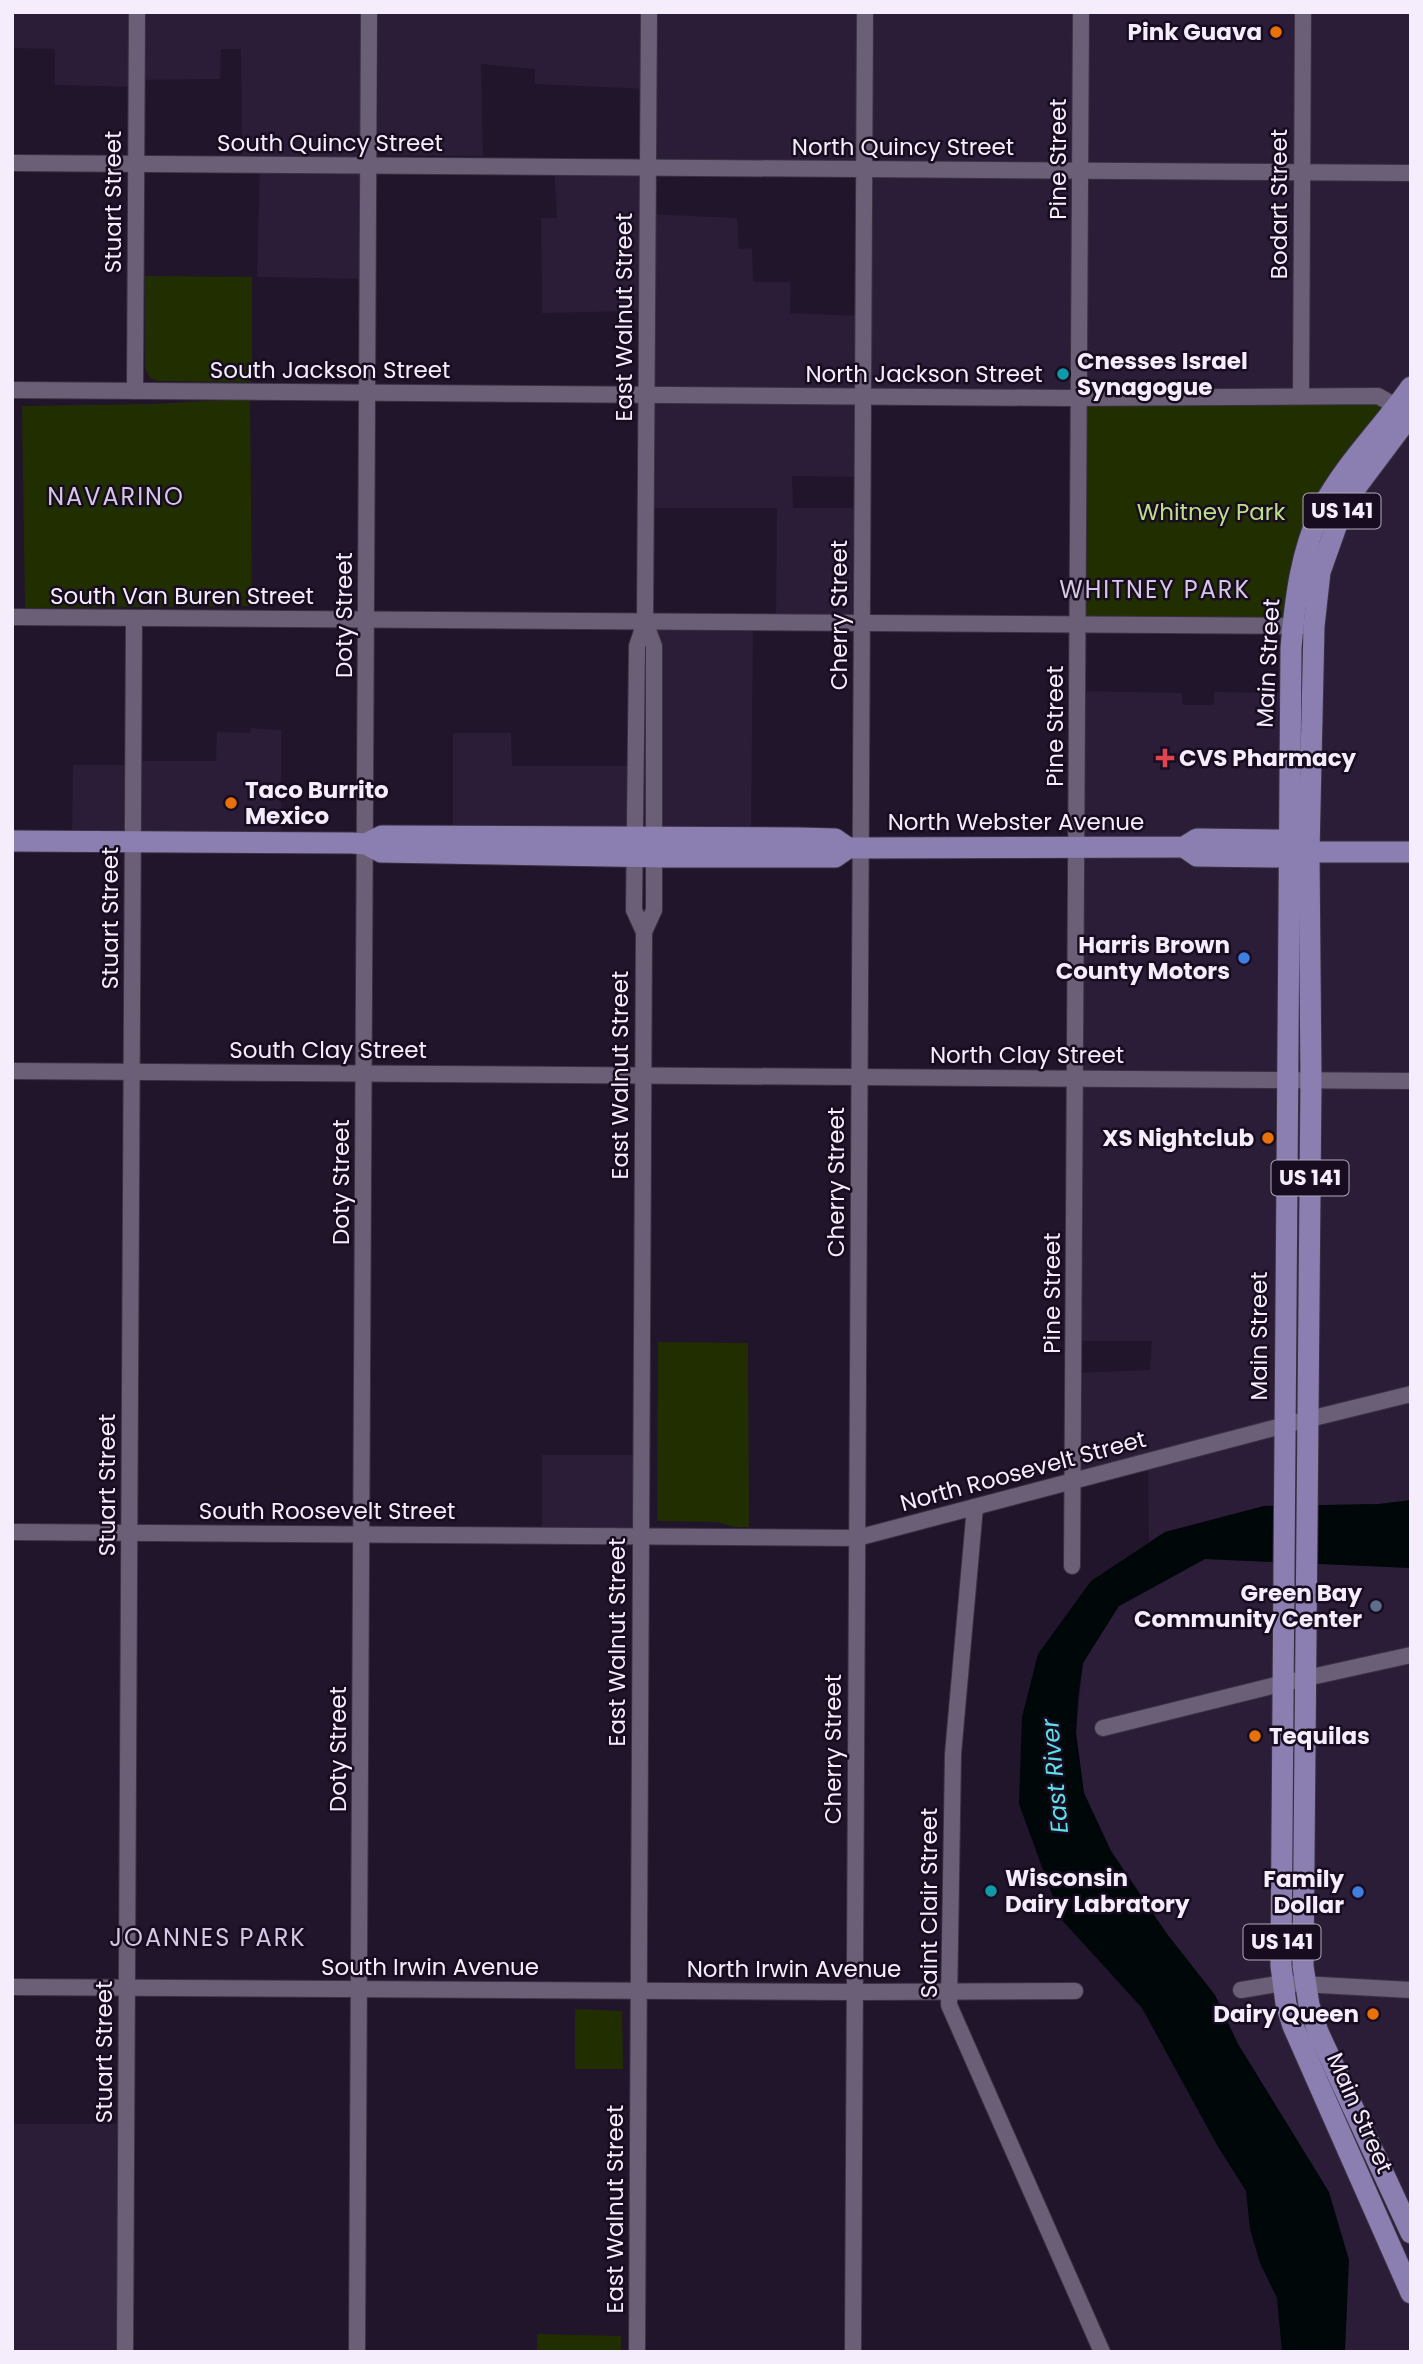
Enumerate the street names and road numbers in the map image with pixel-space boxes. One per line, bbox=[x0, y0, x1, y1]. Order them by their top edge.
street label: Pine Street bbox=[1042, 98, 1074, 220]
street label: South Quincy Street bbox=[217, 127, 443, 159]
street label: Bodart Street bbox=[1263, 129, 1295, 279]
street label: Stuart Street bbox=[97, 131, 129, 273]
street label: North Quincy Street bbox=[792, 131, 1014, 163]
street label: East Walnut Street bbox=[608, 213, 640, 421]
street label: South Jackson Street bbox=[210, 354, 450, 386]
street label: North Jackson Street bbox=[805, 358, 1043, 390]
road number: US 141 bbox=[1304, 494, 1380, 528]
street label: Cherry Street bbox=[823, 540, 855, 690]
street label: Doty Street bbox=[328, 552, 360, 678]
street label: South Van Buren Street bbox=[50, 580, 314, 612]
street label: Main Street bbox=[1249, 598, 1287, 728]
street label: Pine Street bbox=[1039, 665, 1071, 787]
street label: North Webster Avenue bbox=[888, 806, 1144, 838]
street label: Stuart Street bbox=[94, 847, 126, 989]
street label: East Walnut Street bbox=[604, 971, 636, 1179]
street label: South Clay Street bbox=[229, 1034, 427, 1066]
street label: North Clay Street bbox=[930, 1039, 1124, 1071]
street label: Cherry Street bbox=[820, 1107, 852, 1257]
street label: Doty Street bbox=[325, 1119, 357, 1245]
road number: US 141 bbox=[1272, 1160, 1348, 1196]
street label: Pine Street bbox=[1036, 1232, 1068, 1354]
street label: Main Street bbox=[1243, 1271, 1275, 1401]
street label: Stuart Street bbox=[91, 1414, 123, 1556]
street label: North Roosevelt Street bbox=[897, 1423, 1149, 1519]
street label: South Roosevelt Street bbox=[199, 1495, 455, 1527]
street label: East Walnut Street bbox=[601, 1538, 633, 1746]
street label: Cherry Street bbox=[817, 1674, 849, 1824]
street label: Doty Street bbox=[322, 1686, 354, 1812]
street label: Saint Clair Street bbox=[913, 1808, 945, 1998]
road number: US 141 bbox=[1244, 1924, 1320, 1960]
street label: South Irwin Avenue bbox=[321, 1951, 539, 1983]
street label: North Irwin Avenue bbox=[687, 1953, 901, 1985]
street label: Stuart Street bbox=[88, 1981, 120, 2123]
street label: Main Street bbox=[1319, 2047, 1401, 2179]
street label: East Walnut Street bbox=[599, 2105, 631, 2313]

